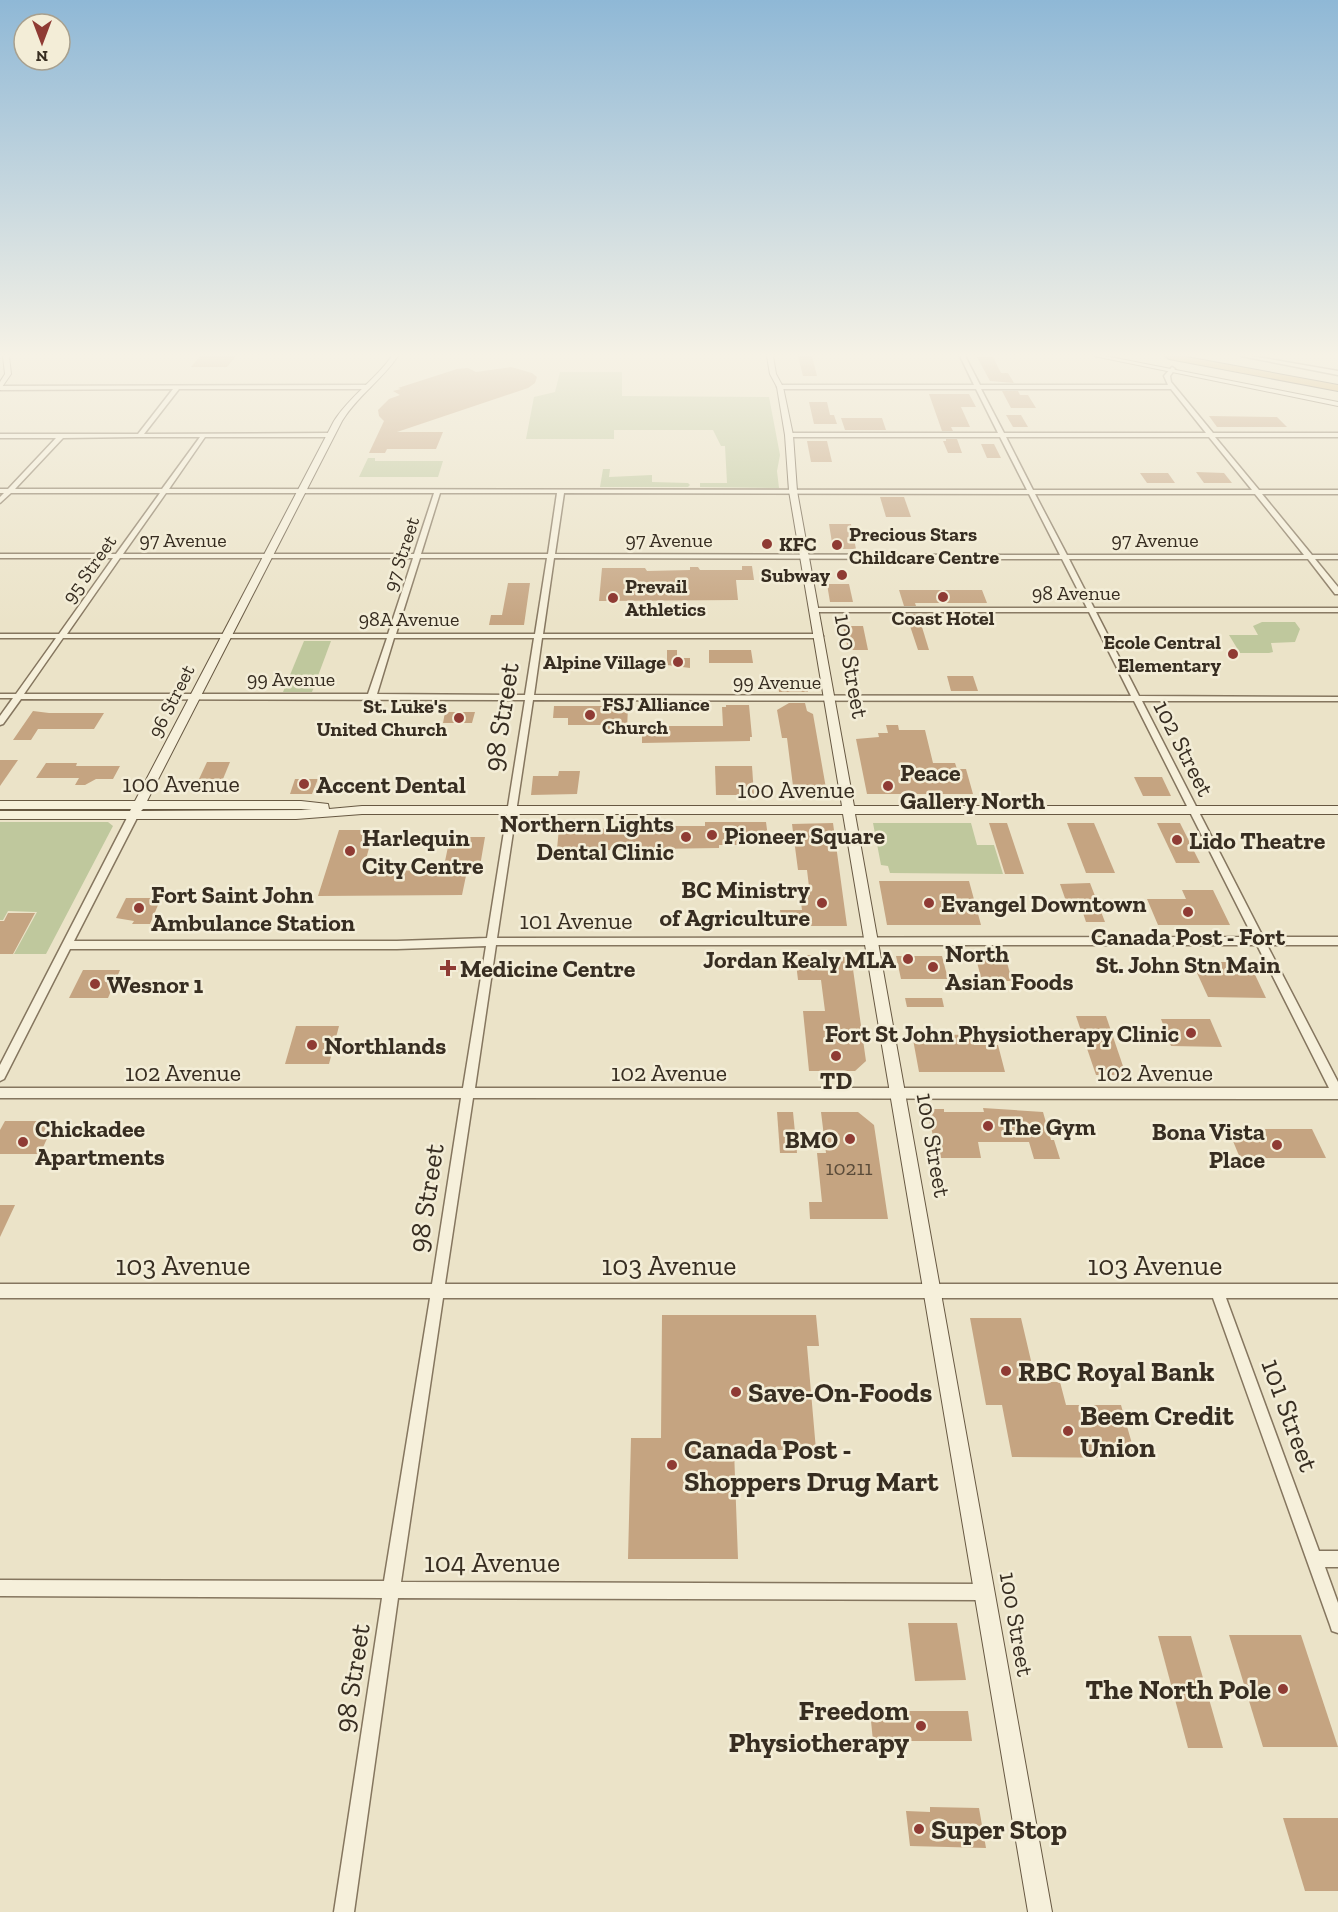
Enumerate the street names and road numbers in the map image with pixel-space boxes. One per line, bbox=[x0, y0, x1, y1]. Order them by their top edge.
street label: 97 Street bbox=[378, 513, 425, 594]
street label: 97 Avenue bbox=[139, 528, 227, 552]
street label: 97 Avenue bbox=[625, 528, 713, 552]
street label: 97 Avenue bbox=[1111, 528, 1199, 552]
street label: 95 Street bbox=[57, 530, 122, 608]
street label: 98 Avenue bbox=[1032, 581, 1120, 605]
street label: 98A Avenue bbox=[359, 607, 459, 631]
street label: 100 Street bbox=[829, 611, 875, 721]
street label: 98 Street bbox=[476, 659, 526, 774]
street label: 96 Street bbox=[142, 660, 200, 741]
street label: 99 Avenue bbox=[247, 667, 335, 691]
street label: 99 Avenue bbox=[733, 670, 821, 694]
street label: 102 Street bbox=[1147, 695, 1221, 801]
street label: 100 Avenue bbox=[122, 769, 240, 798]
street label: 100 Avenue bbox=[737, 775, 855, 804]
street label: 101 Avenue bbox=[519, 906, 633, 935]
street label: 102 Avenue bbox=[125, 1058, 241, 1087]
street label: 102 Avenue bbox=[611, 1058, 727, 1087]
street label: 102 Avenue bbox=[1097, 1058, 1213, 1087]
street label: 100 Street bbox=[911, 1090, 957, 1200]
street label: 98 Street bbox=[401, 1140, 451, 1255]
street label: 103 Avenue bbox=[116, 1249, 250, 1282]
street label: 103 Avenue bbox=[602, 1249, 736, 1282]
street label: 103 Avenue bbox=[1088, 1249, 1222, 1282]
street label: 101 Street bbox=[1254, 1354, 1326, 1477]
street label: 104 Avenue bbox=[424, 1546, 560, 1579]
street label: 100 Street bbox=[994, 1569, 1040, 1679]
street label: 98 Street bbox=[327, 1620, 377, 1735]

